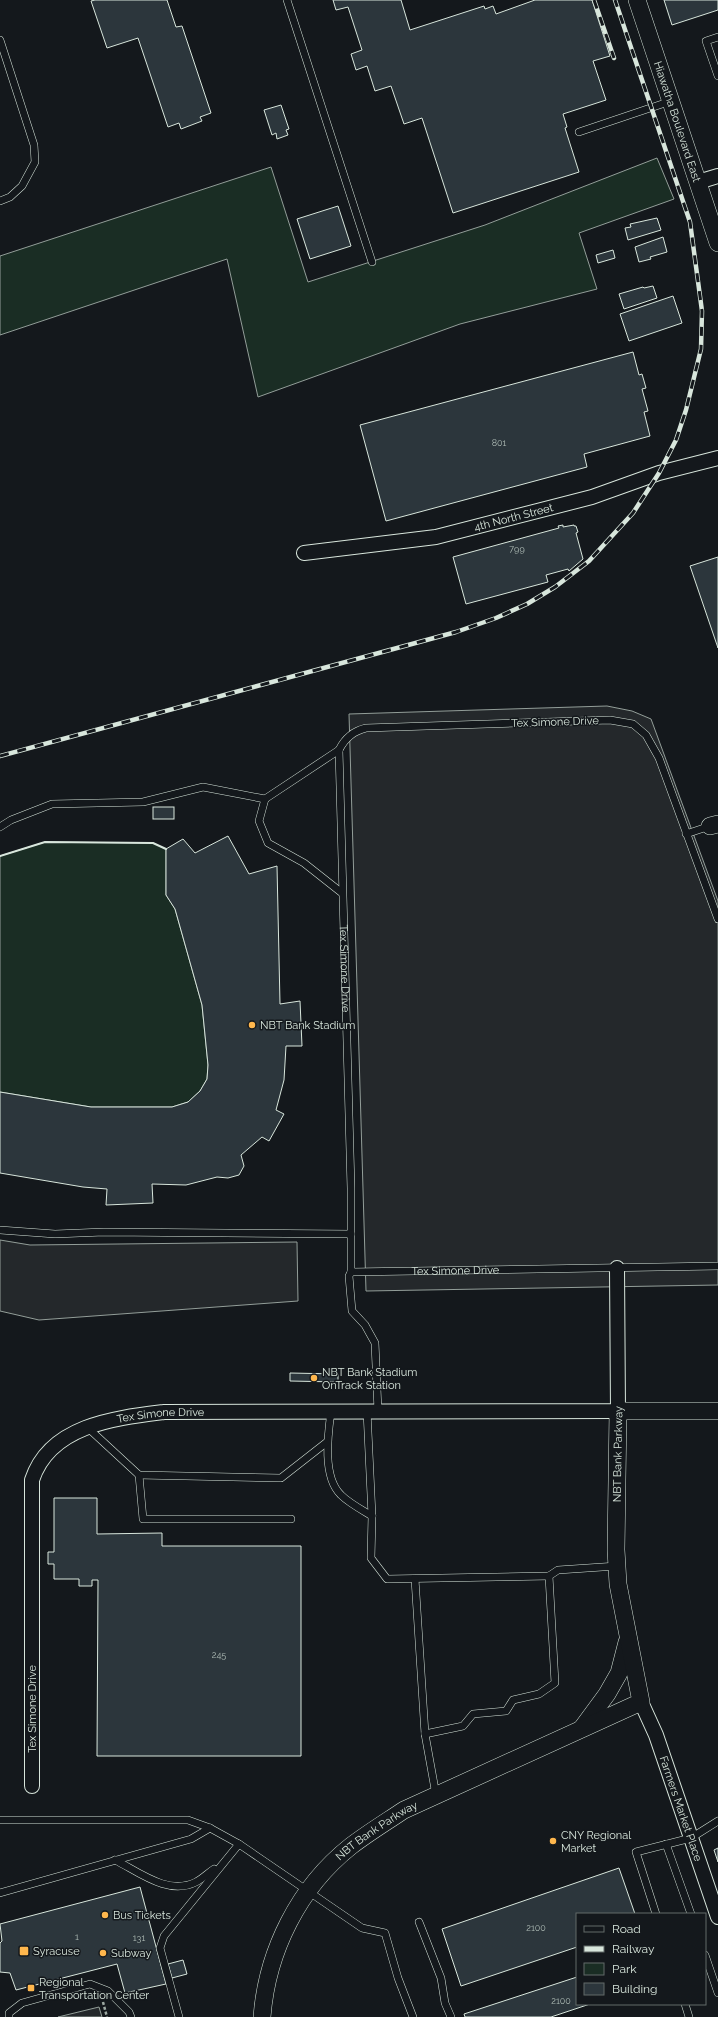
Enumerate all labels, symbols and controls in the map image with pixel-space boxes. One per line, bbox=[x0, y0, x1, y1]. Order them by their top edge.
street label: Hiawatha Boulevard East bbox=[651, 59, 704, 184]
house number: 801 bbox=[492, 438, 506, 448]
street label: 4th North Street bbox=[473, 501, 555, 534]
house number: 799 bbox=[509, 544, 525, 554]
street label: Tex Simone Drive bbox=[511, 714, 600, 730]
street label: Tex Simone Drive bbox=[337, 924, 353, 1013]
place label: NBT Bank Stadium bbox=[260, 1019, 355, 1032]
marker: NBT Bank Stadium bbox=[247, 1020, 257, 1030]
street label: Tex Simone Drive bbox=[411, 1263, 500, 1278]
place label: NBT Bank Stadium OnTrack Station bbox=[322, 1366, 417, 1392]
marker: NBT Bank Stadium OnTrack Station bbox=[309, 1373, 319, 1383]
street label: Tex Simone Drive bbox=[116, 1405, 205, 1425]
street label: NBT Bank Parkway bbox=[611, 1406, 625, 1502]
house number: 245 bbox=[212, 1650, 226, 1660]
street label: Tex Simone Drive bbox=[26, 1665, 39, 1753]
street label: Farmers Market Place bbox=[657, 1754, 705, 1863]
street label: NBT Bank Parkway bbox=[333, 1798, 419, 1863]
place label: CNY Regional Market bbox=[561, 1829, 631, 1855]
marker: CNY Regional Market bbox=[548, 1836, 558, 1846]
place label: Bus Tickets bbox=[113, 1909, 171, 1922]
marker: Bus Tickets bbox=[100, 1910, 110, 1920]
legend bbox=[576, 1913, 706, 2005]
text: Road bbox=[612, 1922, 641, 1936]
house number: 2100 bbox=[526, 1923, 546, 1933]
house number: 1 bbox=[75, 1932, 79, 1942]
house number: 131 bbox=[133, 1933, 145, 1943]
text: Railway bbox=[612, 1942, 655, 1956]
marker: Syracuse bbox=[18, 1945, 30, 1957]
place label: Syracuse bbox=[33, 1945, 80, 1958]
place label: Subway bbox=[111, 1947, 151, 1960]
marker: Subway bbox=[98, 1948, 108, 1958]
text: Park bbox=[612, 1962, 637, 1976]
place label: Regional Transportation Center bbox=[39, 1976, 149, 2002]
text: Building bbox=[612, 1982, 658, 1996]
marker: Regional Transportation Center bbox=[26, 1983, 36, 1993]
house number: 2100 bbox=[551, 1996, 571, 2006]

